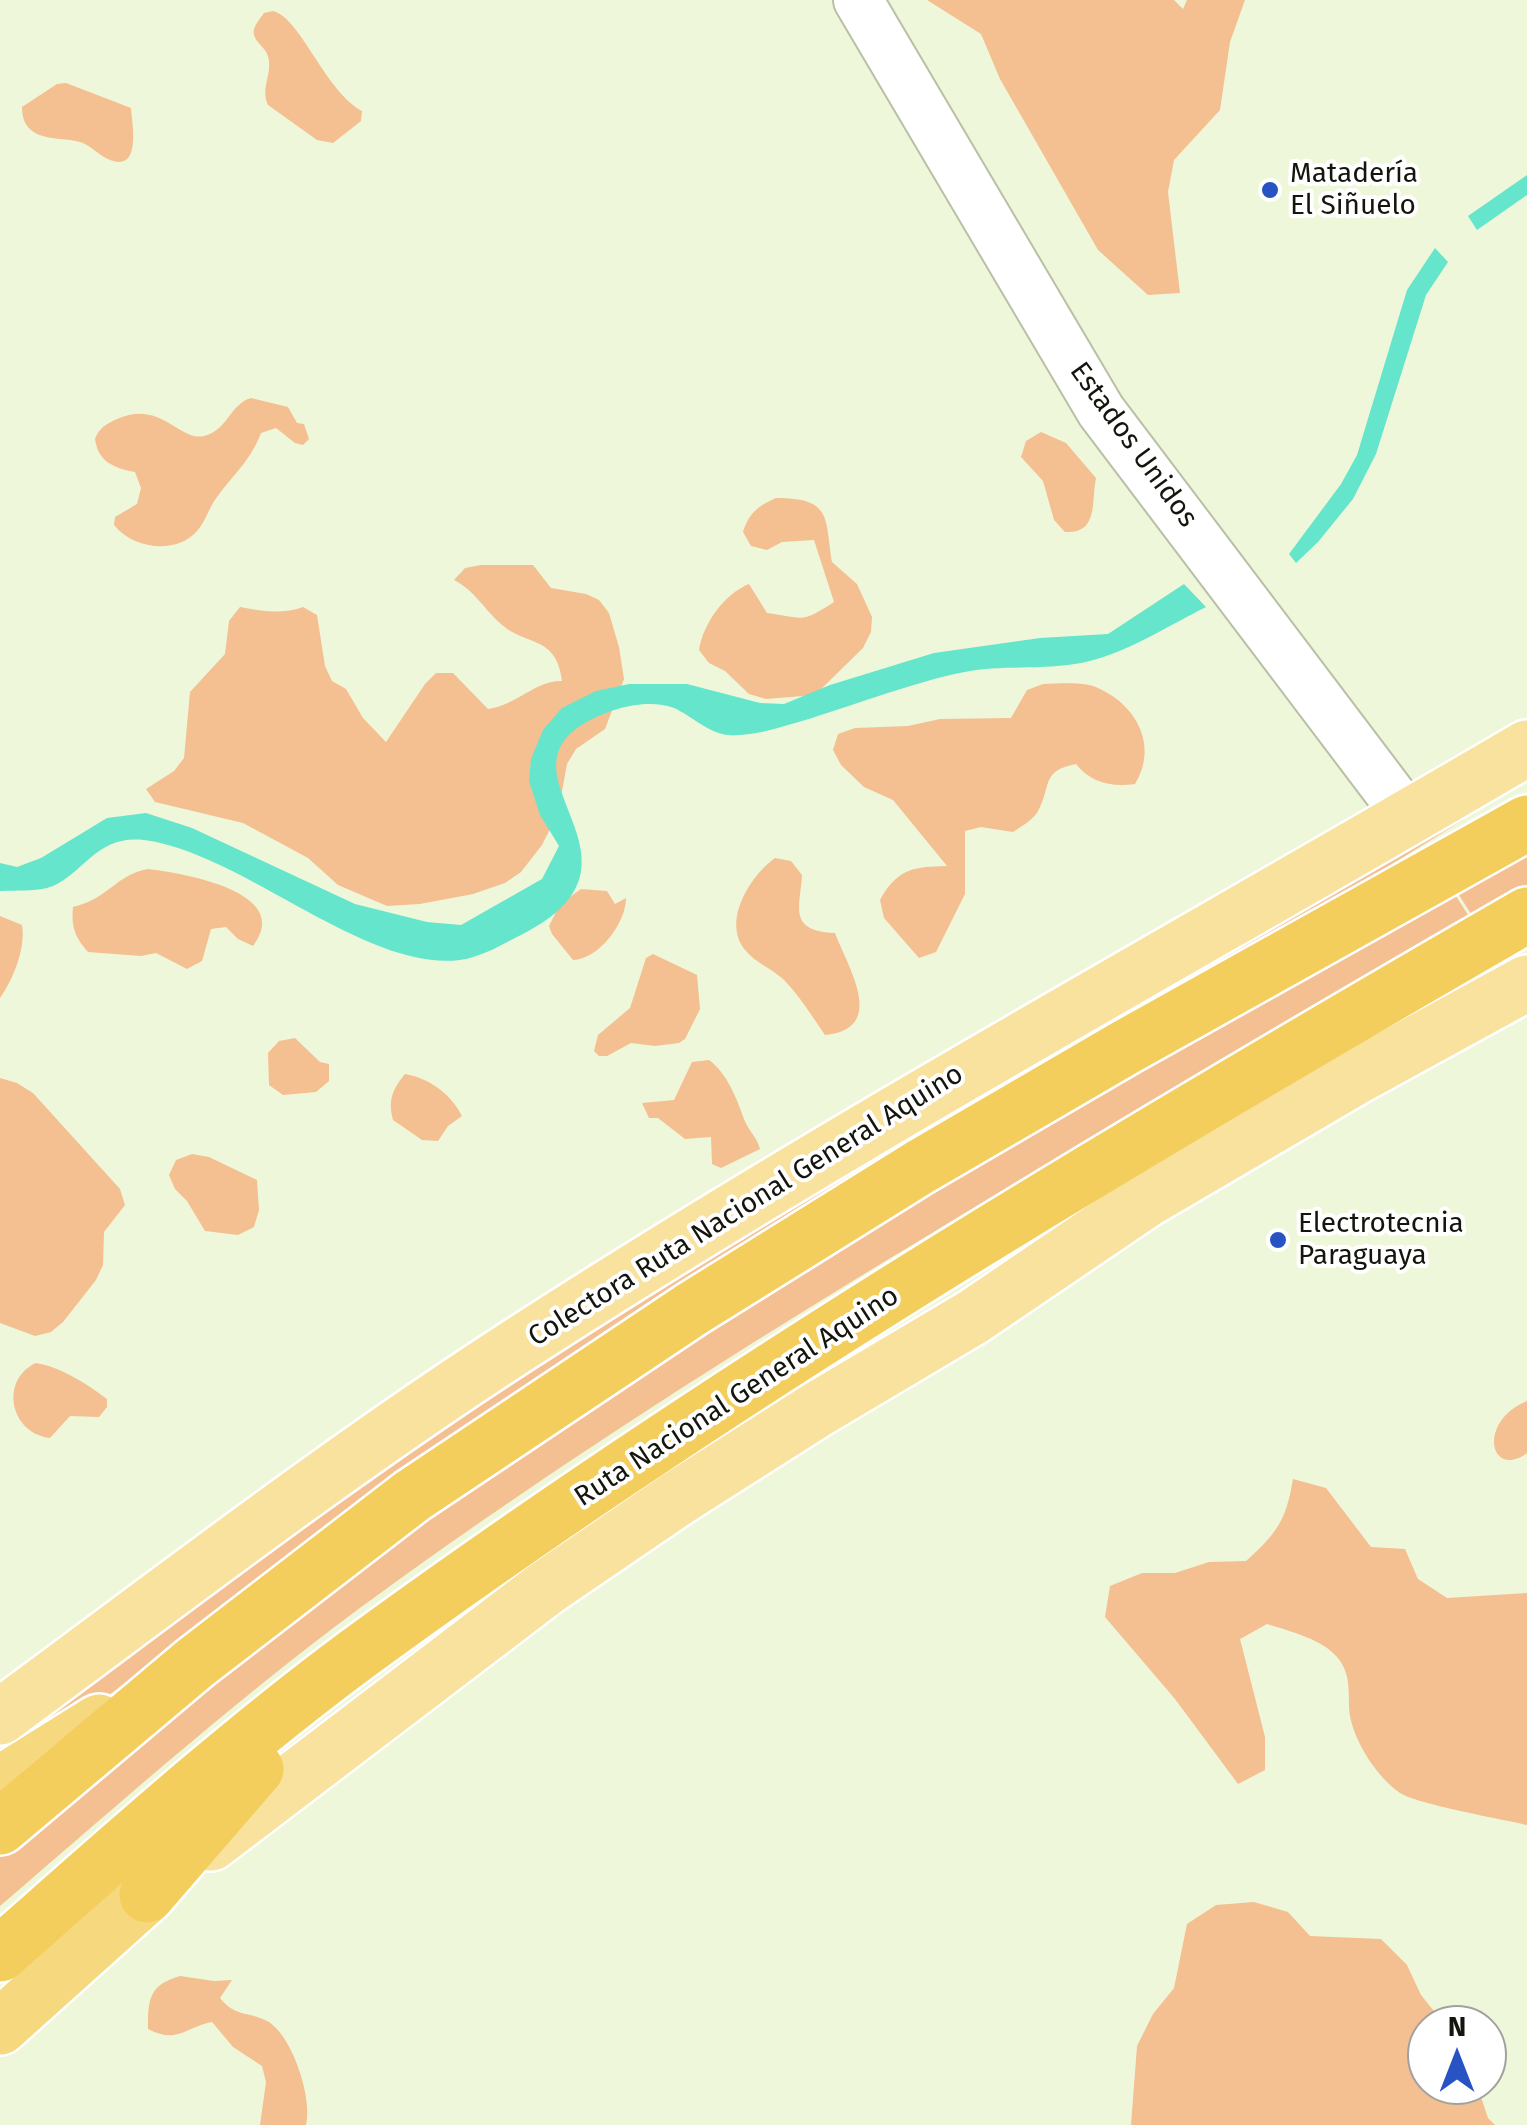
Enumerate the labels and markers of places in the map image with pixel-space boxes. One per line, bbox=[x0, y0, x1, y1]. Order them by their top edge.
place label: Matadería El Siñuelo bbox=[1290, 157, 1418, 223]
marker: Matadería El Siñuelo bbox=[1259, 179, 1281, 201]
place label: Electrotecnia Paraguaya bbox=[1298, 1207, 1464, 1273]
marker: Electrotecnia Paraguaya bbox=[1267, 1229, 1289, 1251]

